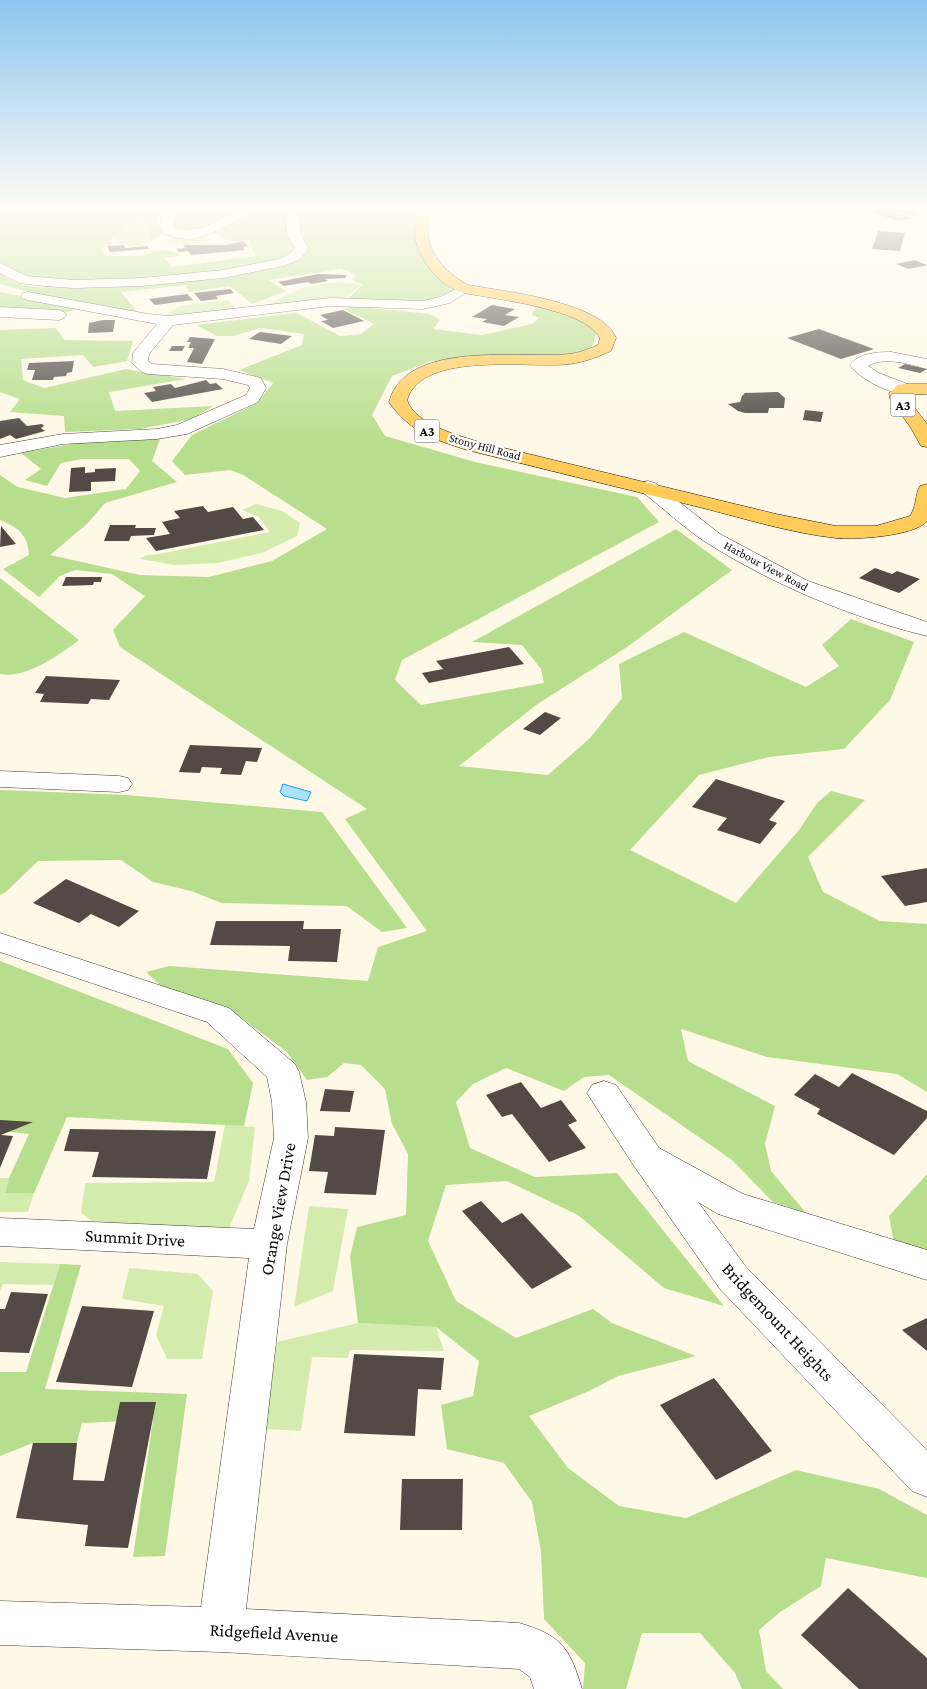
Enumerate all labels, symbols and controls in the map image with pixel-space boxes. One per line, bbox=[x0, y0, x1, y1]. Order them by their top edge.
road number: A3 bbox=[890, 394, 916, 416]
road number: A3 bbox=[414, 420, 440, 442]
street label: Stony Hill Road bbox=[448, 431, 523, 463]
street label: Harbour View Road bbox=[722, 538, 811, 594]
street label: Orange View Drive bbox=[256, 1141, 300, 1277]
street label: Summit Drive bbox=[84, 1225, 186, 1251]
street label: Bridgemount Heights bbox=[718, 1259, 838, 1385]
street label: Ridgefield Avenue bbox=[209, 1620, 339, 1646]

